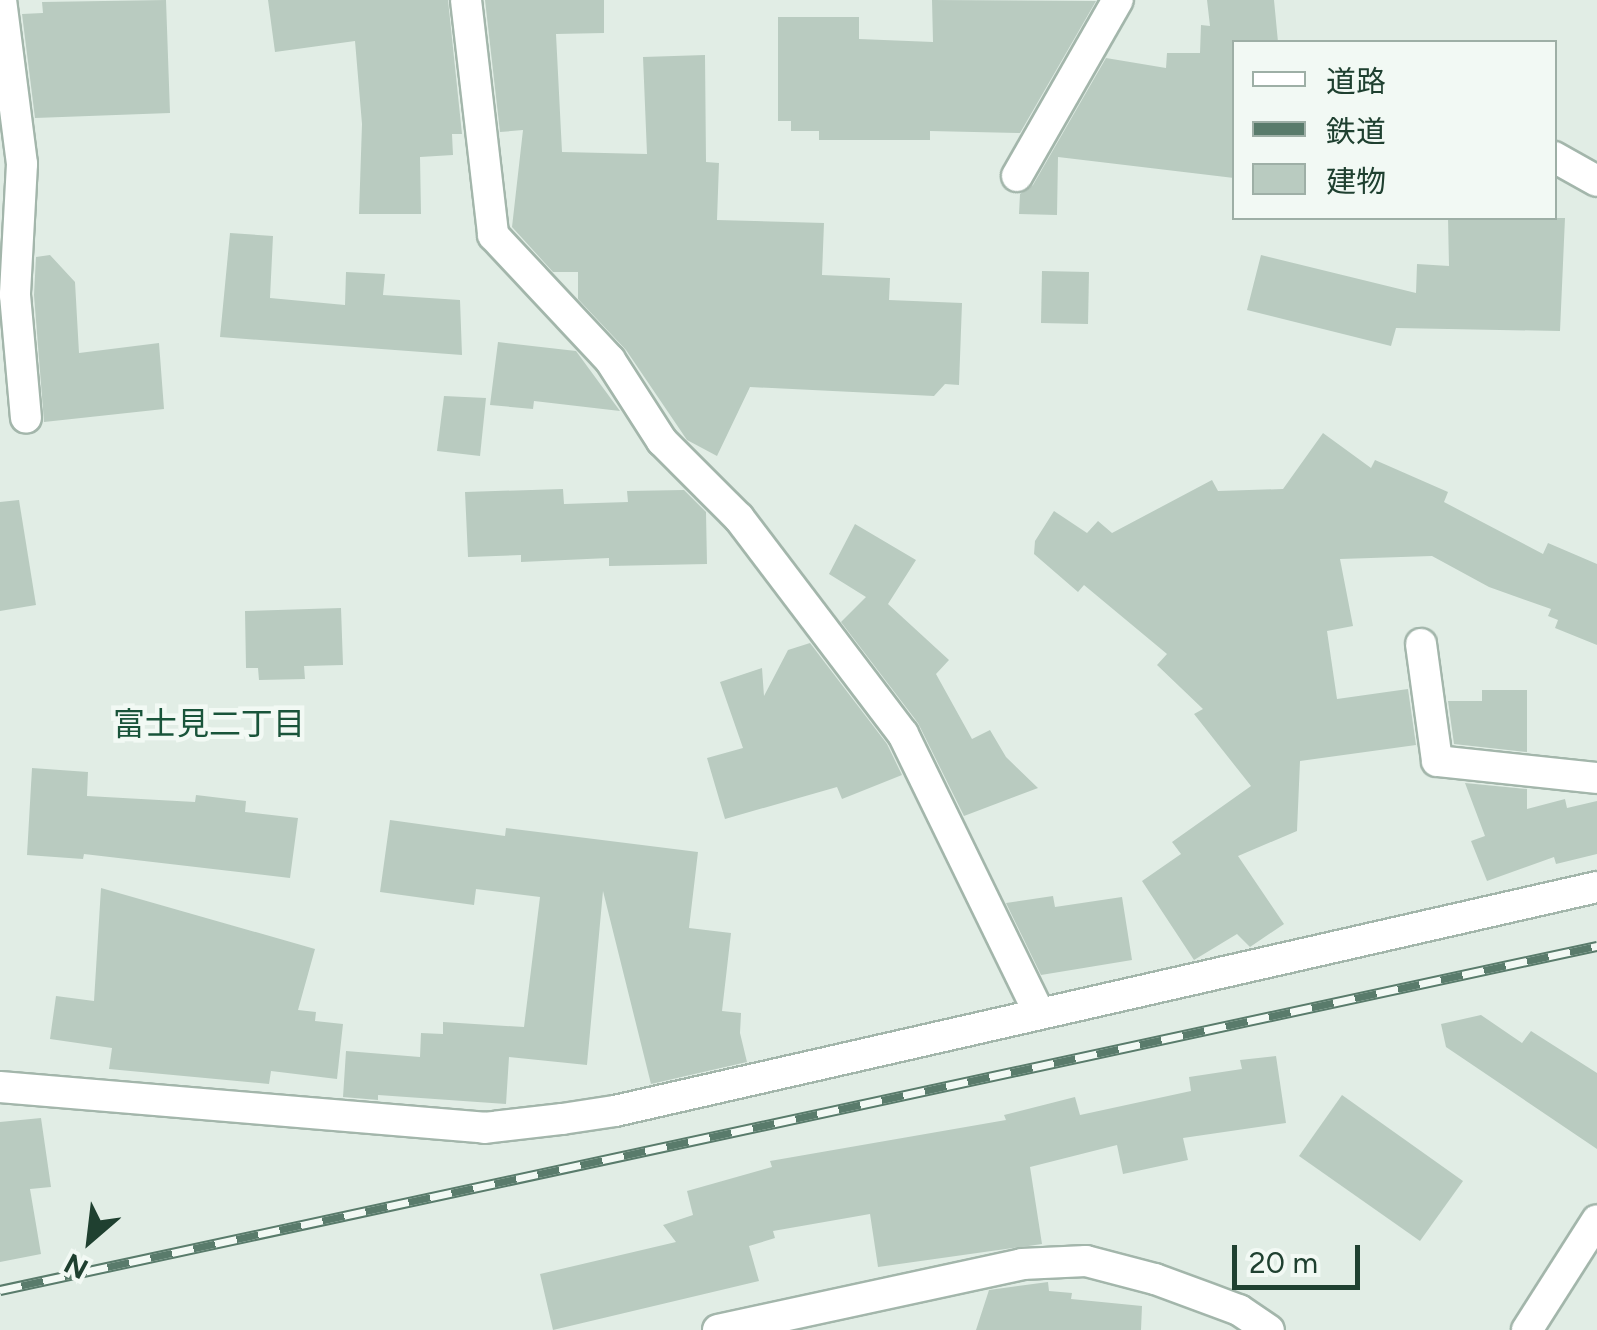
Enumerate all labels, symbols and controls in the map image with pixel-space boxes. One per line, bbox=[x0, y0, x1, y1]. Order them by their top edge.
legend bbox=[1232, 40, 1557, 220]
text: 道路 bbox=[1326, 63, 1386, 100]
text: 鉄道 bbox=[1326, 113, 1386, 150]
text: 建物 bbox=[1326, 163, 1386, 200]
district label: 富士見二丁目 bbox=[113, 705, 305, 743]
north arrow bbox=[40, 1190, 140, 1290]
scale bar bbox=[1237, 1225, 1364, 1287]
text: 20 m bbox=[1249, 1244, 1318, 1281]
text: N bbox=[58, 1246, 93, 1287]

